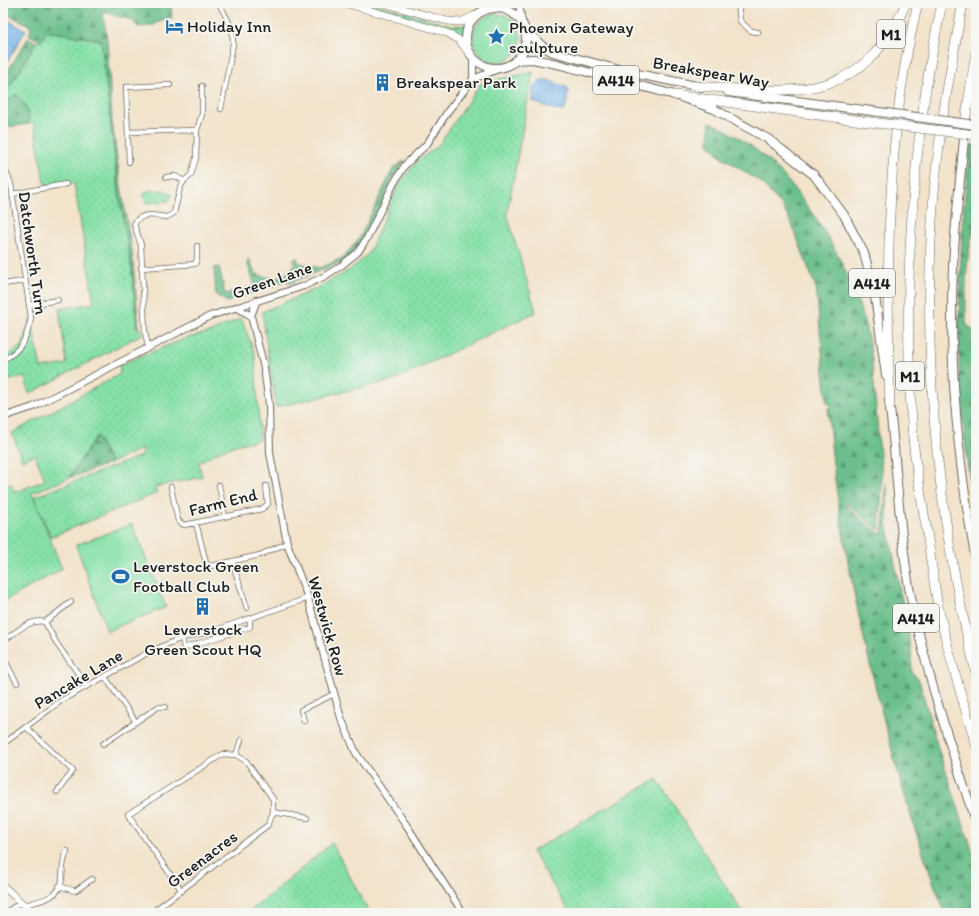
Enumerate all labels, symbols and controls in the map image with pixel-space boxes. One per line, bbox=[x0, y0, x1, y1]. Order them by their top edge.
hotel icon: Holiday Inn bbox=[164, 16, 184, 36]
place label: Holiday Inn bbox=[187, 16, 271, 36]
place label: Phoenix Gateway sculpture bbox=[509, 17, 634, 57]
road number: M1 bbox=[877, 20, 905, 48]
place icon: Phoenix Gateway sculpture bbox=[486, 27, 506, 47]
street label: Breakspear Way bbox=[651, 52, 771, 92]
road number: A414 bbox=[593, 66, 639, 94]
building icon: Breakspear Park bbox=[373, 72, 393, 92]
place label: Breakspear Park bbox=[396, 72, 517, 92]
street label: Datchworth Turn bbox=[14, 190, 52, 316]
street label: Green Lane bbox=[230, 257, 314, 303]
road number: A414 bbox=[849, 269, 895, 297]
road number: M1 bbox=[896, 362, 924, 390]
street label: Farm End bbox=[187, 484, 260, 520]
place label: Leverstock Green Football Club bbox=[133, 556, 259, 596]
sports icon: Leverstock Green Football Club bbox=[110, 566, 130, 586]
street label: Westwick Row bbox=[304, 574, 352, 679]
building icon: Leverstock Green Scout HQ bbox=[193, 597, 213, 617]
road number: A414 bbox=[893, 604, 939, 632]
place label: Leverstock Green Scout HQ bbox=[144, 619, 262, 659]
street label: Pancake Lane bbox=[30, 645, 126, 713]
street label: Greenacres bbox=[163, 826, 241, 892]

